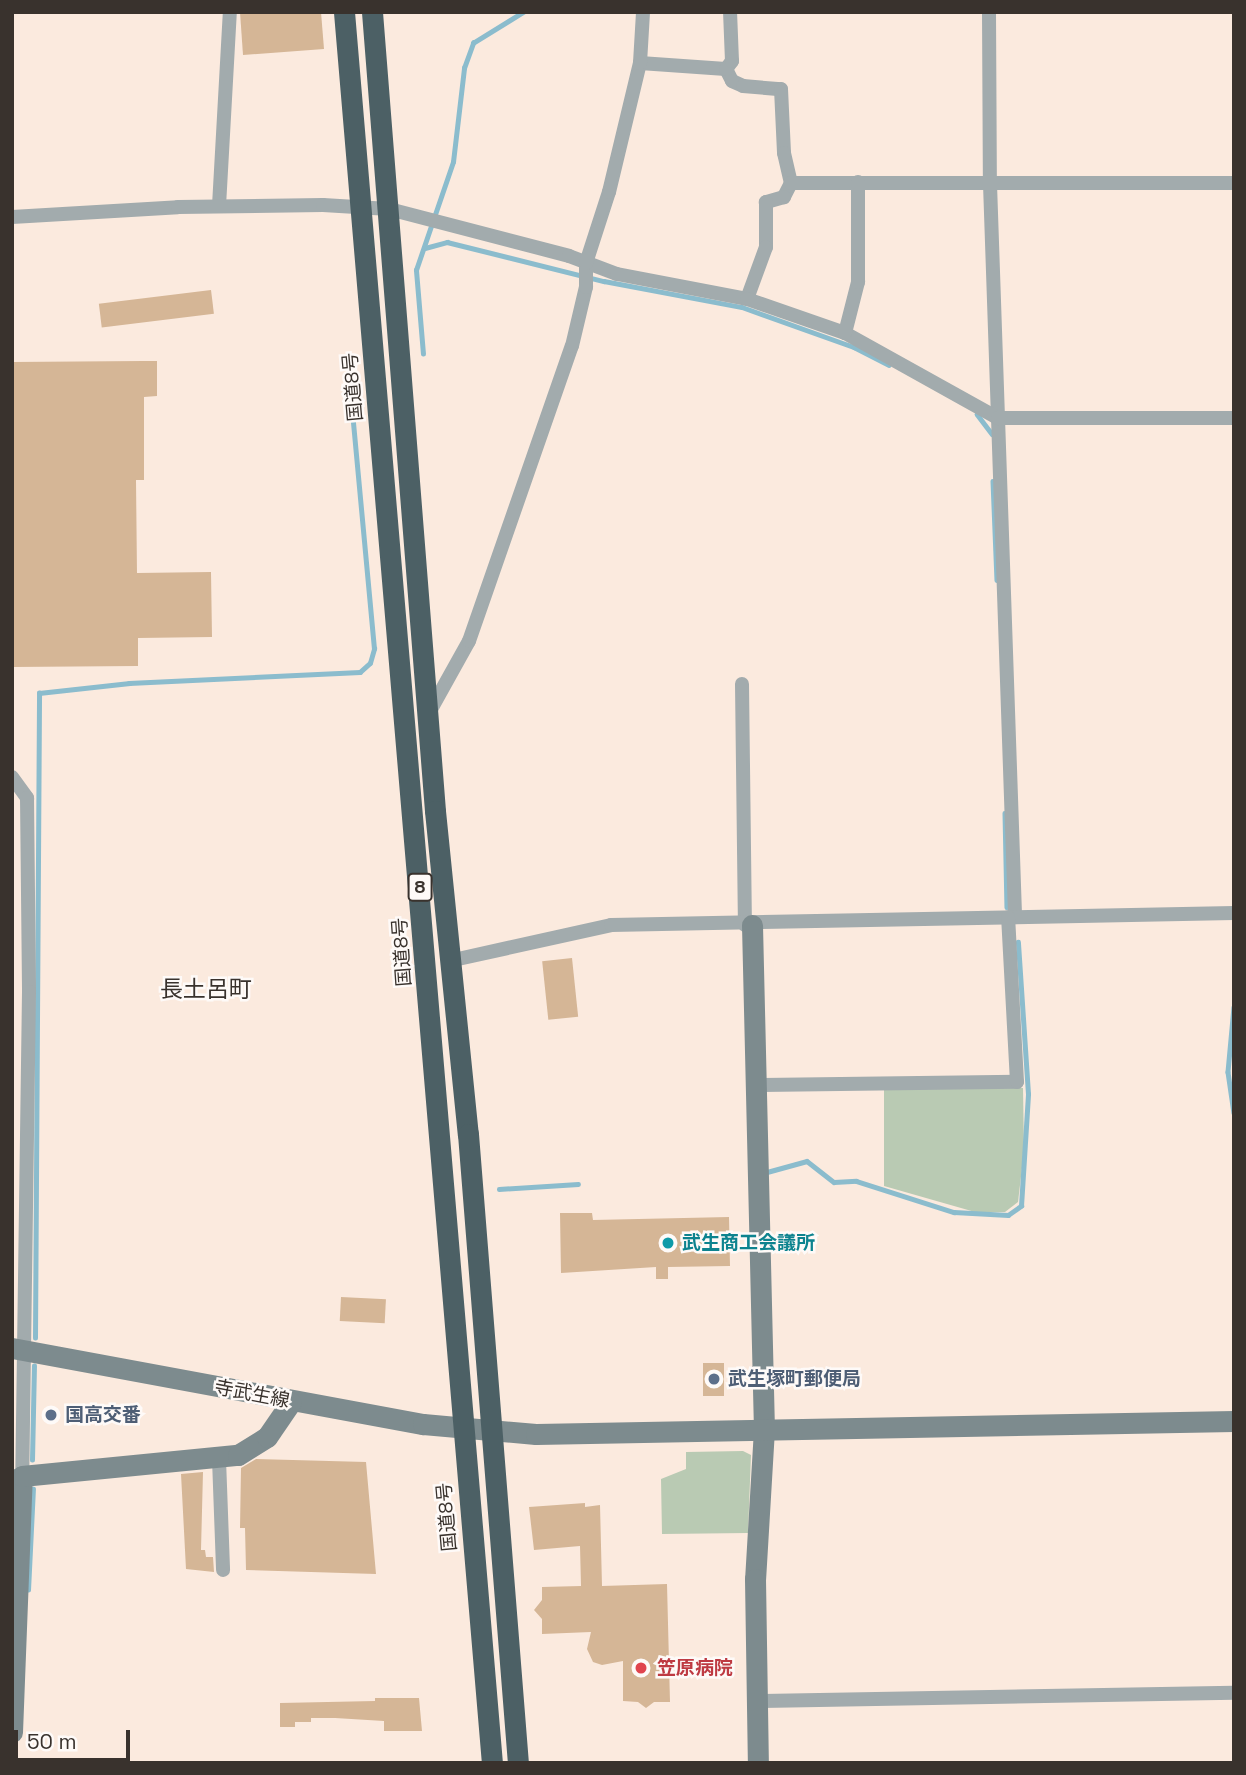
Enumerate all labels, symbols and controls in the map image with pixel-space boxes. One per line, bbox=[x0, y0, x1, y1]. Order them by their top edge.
street label: 国道8号 bbox=[339, 352, 367, 422]
road number: 8 bbox=[406, 872, 434, 902]
street label: 国道8号 bbox=[388, 917, 416, 987]
district label: 長土呂町 bbox=[160, 975, 252, 1003]
place label: 武生商工会議所 bbox=[682, 1232, 815, 1254]
marker: 武生商工会議所 bbox=[660, 1235, 676, 1251]
place label: 武生塚町郵便局 bbox=[728, 1368, 861, 1390]
marker: 武生塚町郵便局 bbox=[706, 1371, 722, 1387]
street label: 寺武生線 bbox=[213, 1376, 291, 1412]
place label: 国高交番 bbox=[65, 1404, 141, 1426]
marker: 国高交番 bbox=[43, 1407, 59, 1423]
street label: 国道8号 bbox=[433, 1482, 461, 1552]
place label: 笠原病院 bbox=[657, 1657, 733, 1679]
marker: 笠原病院 bbox=[631, 1658, 651, 1678]
scale bar bbox=[18, 1716, 133, 1760]
text: 50 m bbox=[27, 1728, 77, 1755]

